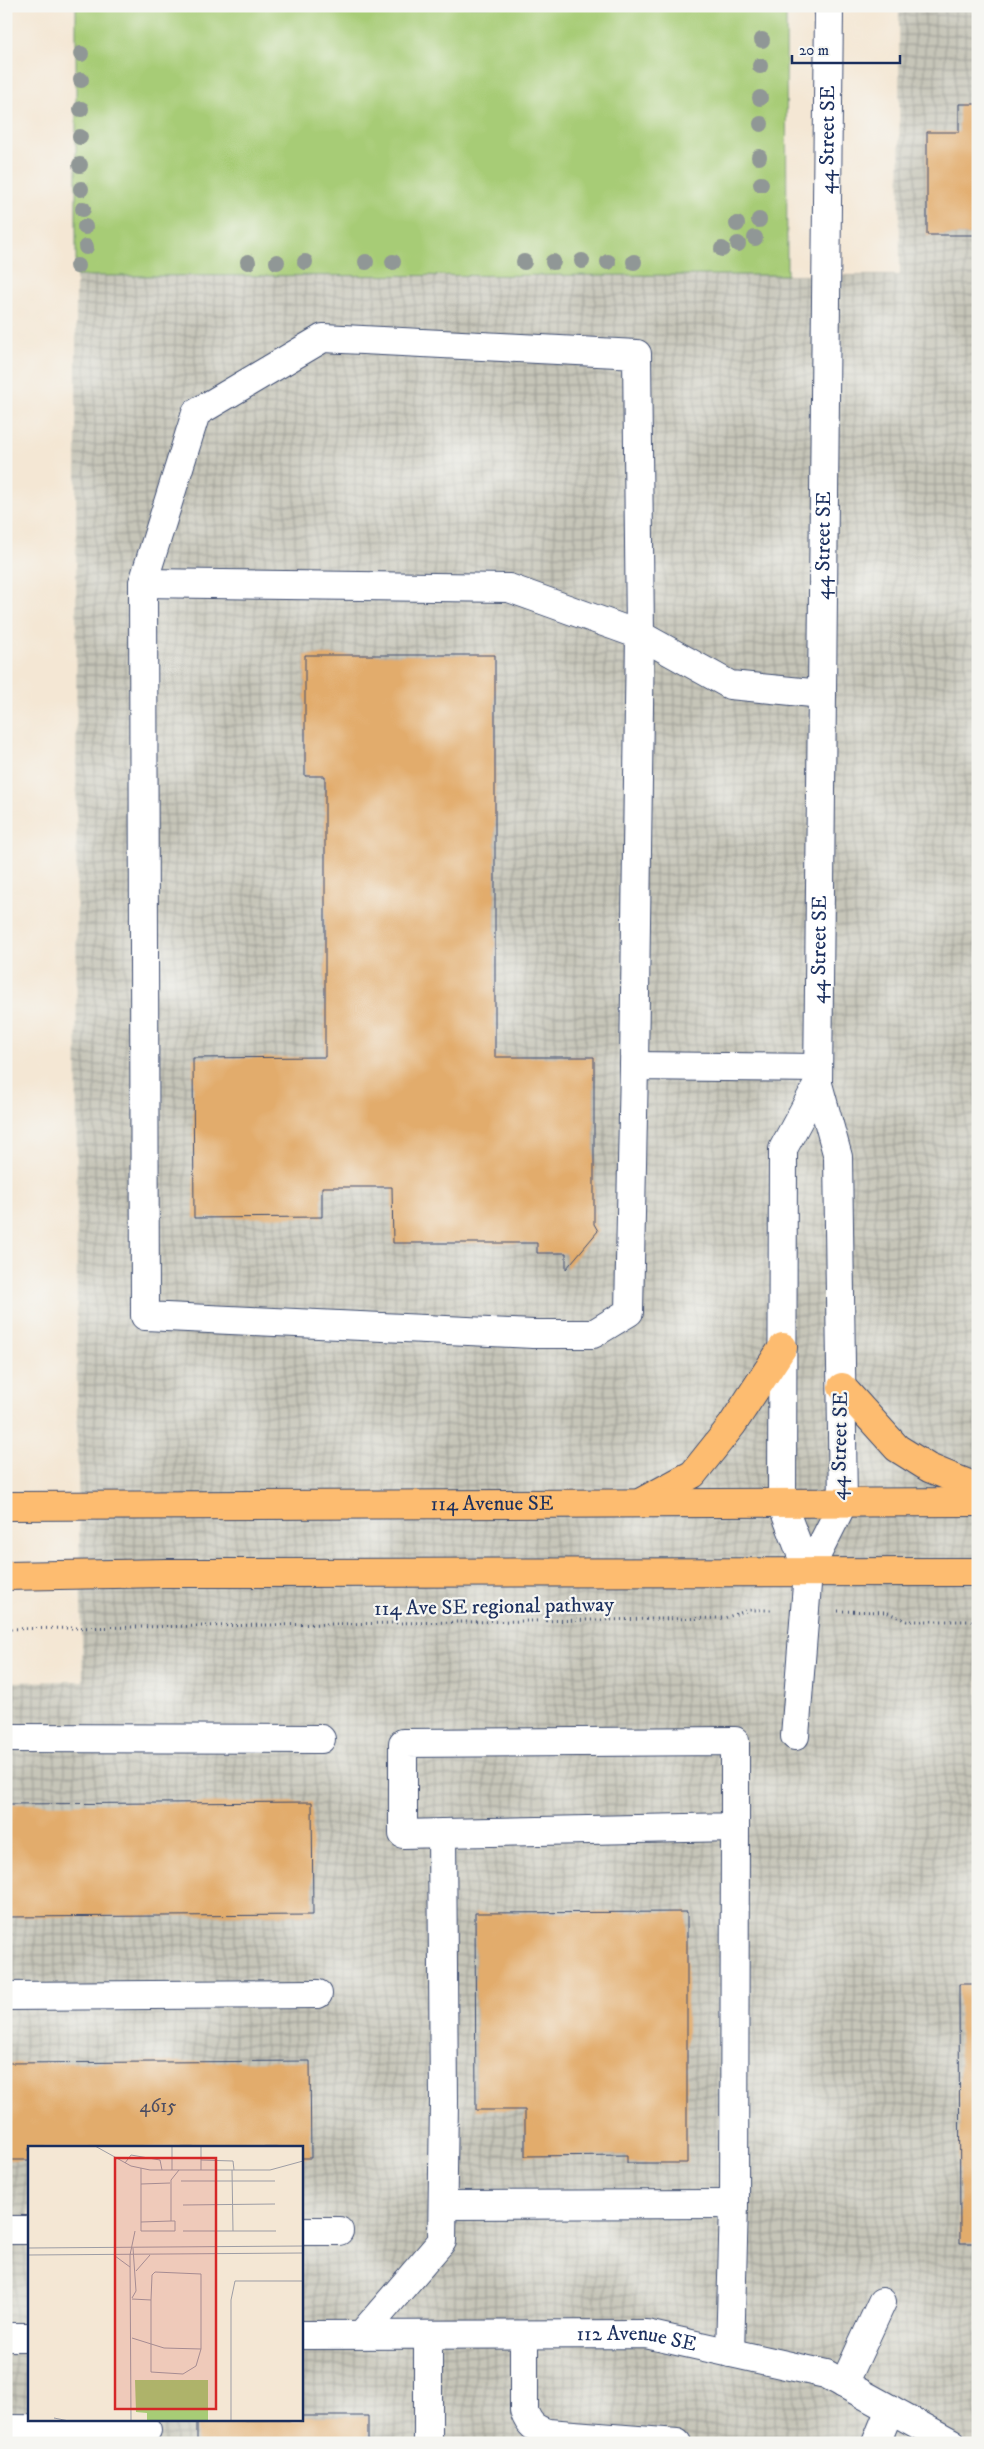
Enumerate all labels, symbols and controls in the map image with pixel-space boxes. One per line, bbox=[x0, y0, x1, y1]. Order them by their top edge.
scale bar bbox=[792, 32, 899, 64]
text: 20 m bbox=[799, 41, 829, 60]
street label: 44 Street SE bbox=[814, 85, 841, 194]
street label: 44 Street SE bbox=[810, 491, 837, 600]
street label: 44 Street SE bbox=[806, 895, 833, 1004]
street label: 44 Street SE bbox=[826, 1391, 854, 1501]
street label: 114 Avenue SE bbox=[430, 1491, 554, 1517]
street label: 114 Ave SE regional pathway bbox=[374, 1592, 615, 1622]
house number: 4615 bbox=[139, 2095, 177, 2118]
inset map bbox=[28, 2146, 302, 2422]
street label: 112 Avenue SE bbox=[576, 2321, 699, 2358]

